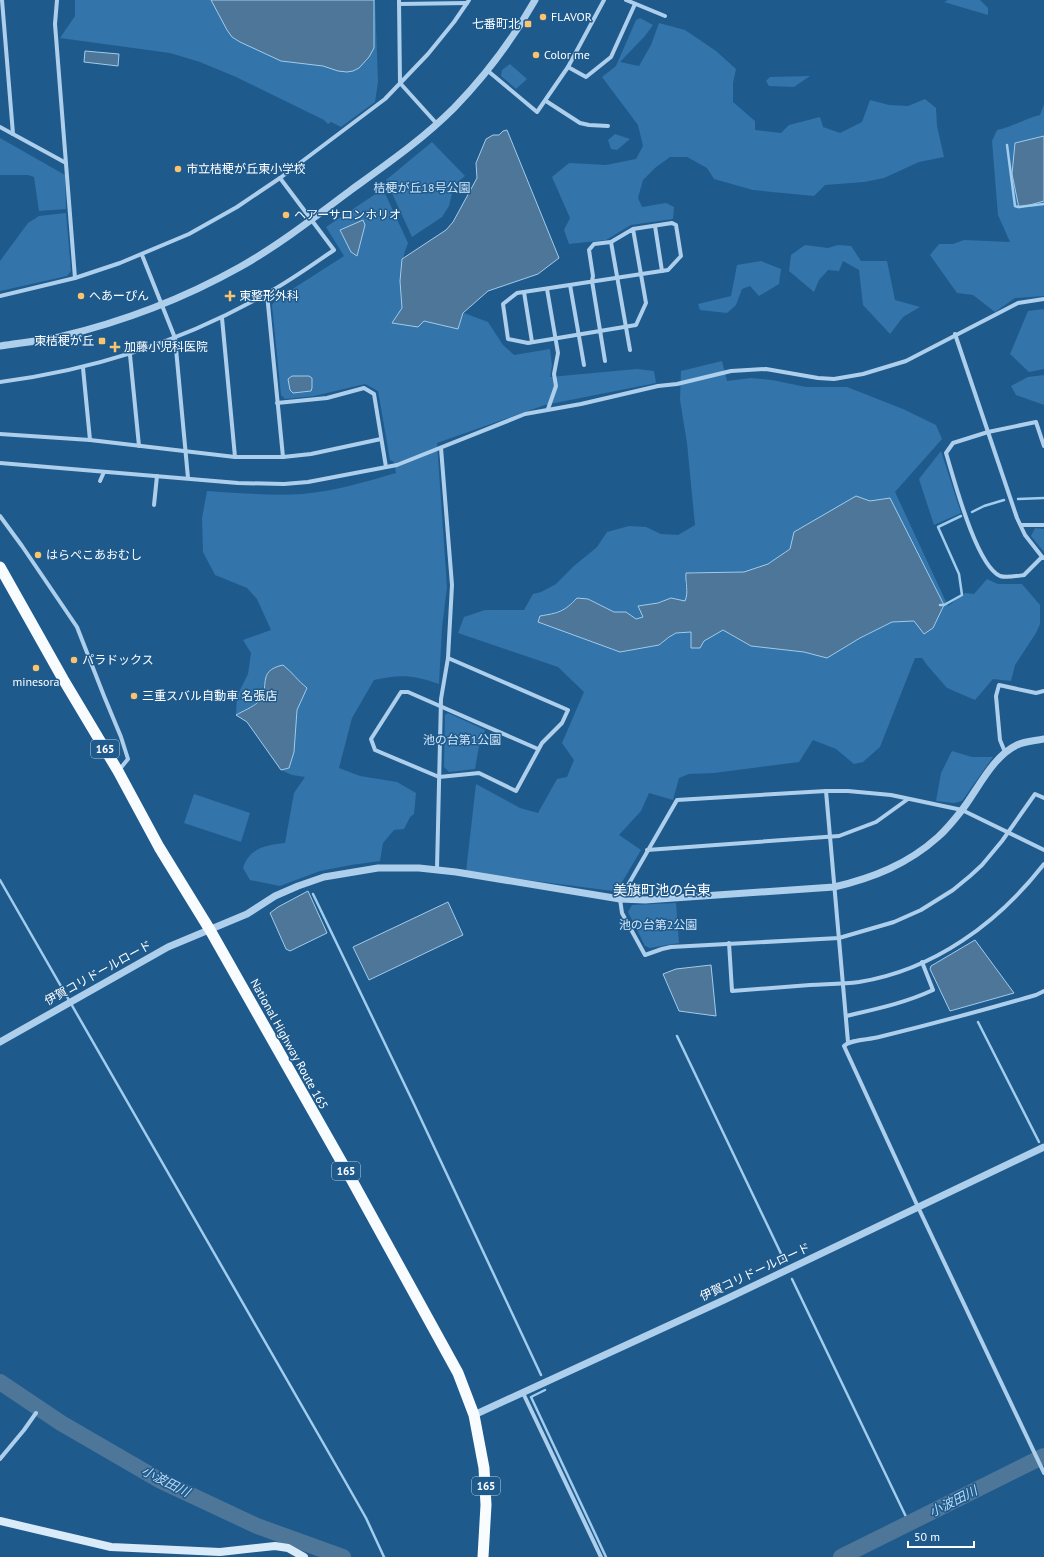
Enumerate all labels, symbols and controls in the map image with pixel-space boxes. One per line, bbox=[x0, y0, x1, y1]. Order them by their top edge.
place label: FLAVOR bbox=[551, 9, 592, 24]
marker: FLAVOR bbox=[538, 12, 548, 22]
place label: 七番町北 bbox=[472, 16, 520, 31]
marker: 七番町北 bbox=[523, 19, 533, 29]
place label: Color me bbox=[544, 47, 590, 62]
marker: Color me bbox=[531, 50, 541, 60]
place label: 市立桔梗が丘東小学校 bbox=[186, 161, 306, 176]
marker: 市立桔梗が丘東小学校 bbox=[173, 164, 183, 174]
park label: 桔梗が丘18号公園 bbox=[373, 180, 471, 195]
place label: ヘアーサロンホリオ bbox=[294, 207, 401, 222]
marker: ヘアーサロンホリオ bbox=[281, 210, 291, 220]
place label: へあーぴん bbox=[89, 288, 149, 303]
place label: 東整形外科 bbox=[239, 288, 299, 303]
marker: 東整形外科 bbox=[224, 290, 236, 302]
marker: へあーぴん bbox=[76, 291, 86, 301]
place label: 東桔梗が丘 bbox=[34, 333, 94, 348]
marker: 東桔梗が丘 bbox=[97, 336, 107, 346]
place label: 加藤小児科医院 bbox=[124, 339, 208, 354]
marker: 加藤小児科医院 bbox=[109, 341, 121, 353]
place label: はらぺこあおむし bbox=[46, 547, 142, 562]
marker: はらぺこあおむし bbox=[33, 550, 43, 560]
place label: パラドックス bbox=[82, 652, 154, 667]
marker: パラドックス bbox=[69, 655, 79, 665]
marker: minesora bbox=[31, 663, 41, 673]
place label: minesora bbox=[12, 674, 60, 689]
place label: 三重スバル自動車 名張店 bbox=[142, 688, 277, 703]
marker: 三重スバル自動車 名張店 bbox=[129, 691, 139, 701]
park label: 池の台第1公園 bbox=[423, 732, 501, 747]
road number: 165 bbox=[91, 740, 119, 758]
district label: 美旗町池の台東 bbox=[613, 881, 711, 899]
park label: 池の台第2公園 bbox=[619, 917, 697, 932]
street label: 伊賀コリドールロード bbox=[42, 937, 154, 1008]
street label: National Highway Route 165 bbox=[247, 976, 332, 1112]
road number: 165 bbox=[332, 1162, 360, 1180]
street label: 伊賀コリドールロード bbox=[697, 1239, 812, 1304]
water label: 小波田川 bbox=[139, 1462, 195, 1502]
road number: 165 bbox=[472, 1477, 500, 1495]
water label: 小波田川 bbox=[926, 1481, 982, 1521]
scale bar bbox=[908, 1523, 974, 1549]
text: 50 m bbox=[914, 1529, 940, 1544]

